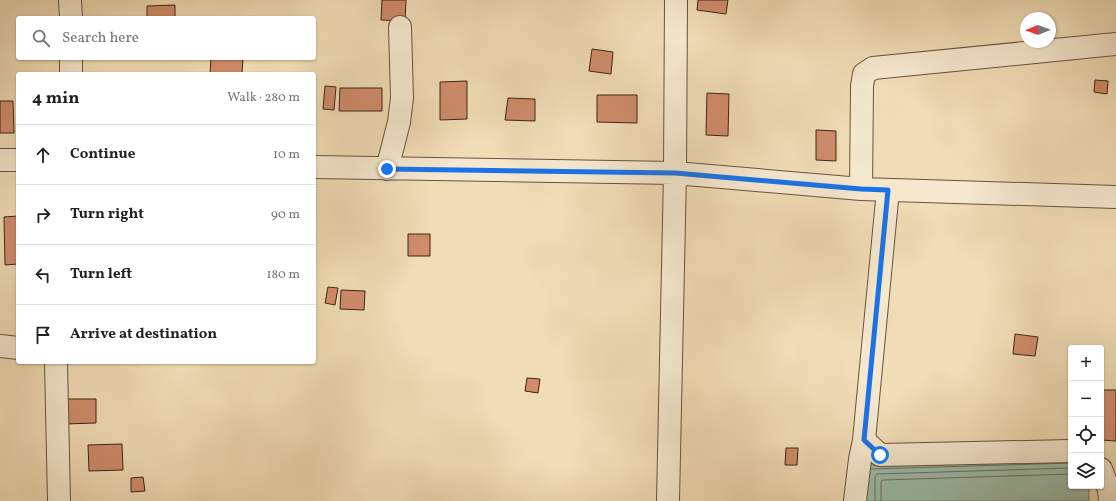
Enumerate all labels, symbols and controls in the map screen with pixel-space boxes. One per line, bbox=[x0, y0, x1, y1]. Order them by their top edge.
north arrow bbox=[1020, 12, 1056, 48]
search box bbox=[16, 16, 316, 60]
icon: search bbox=[30, 27, 52, 49]
text: Search here bbox=[62, 28, 139, 49]
text: 4 min bbox=[32, 87, 79, 110]
text: Walk · 280 m bbox=[227, 89, 300, 107]
icon: ahead bbox=[32, 144, 54, 166]
text: Continue bbox=[70, 144, 135, 165]
text: 10 m bbox=[273, 146, 300, 164]
route end bbox=[378, 160, 396, 178]
icon: right bbox=[32, 204, 54, 226]
text: Turn right bbox=[70, 204, 144, 225]
text: 90 m bbox=[271, 206, 300, 224]
icon: left bbox=[32, 264, 54, 286]
text: Turn left bbox=[70, 264, 132, 285]
text: 180 m bbox=[266, 266, 300, 284]
icon: arrive bbox=[32, 324, 54, 346]
text: Arrive at destination bbox=[70, 324, 217, 345]
map controls bbox=[1068, 345, 1104, 489]
button: + bbox=[1068, 345, 1104, 381]
button: − bbox=[1068, 381, 1104, 417]
button: locate bbox=[1068, 417, 1104, 453]
route start bbox=[871, 446, 889, 464]
button: layers bbox=[1068, 453, 1104, 489]

